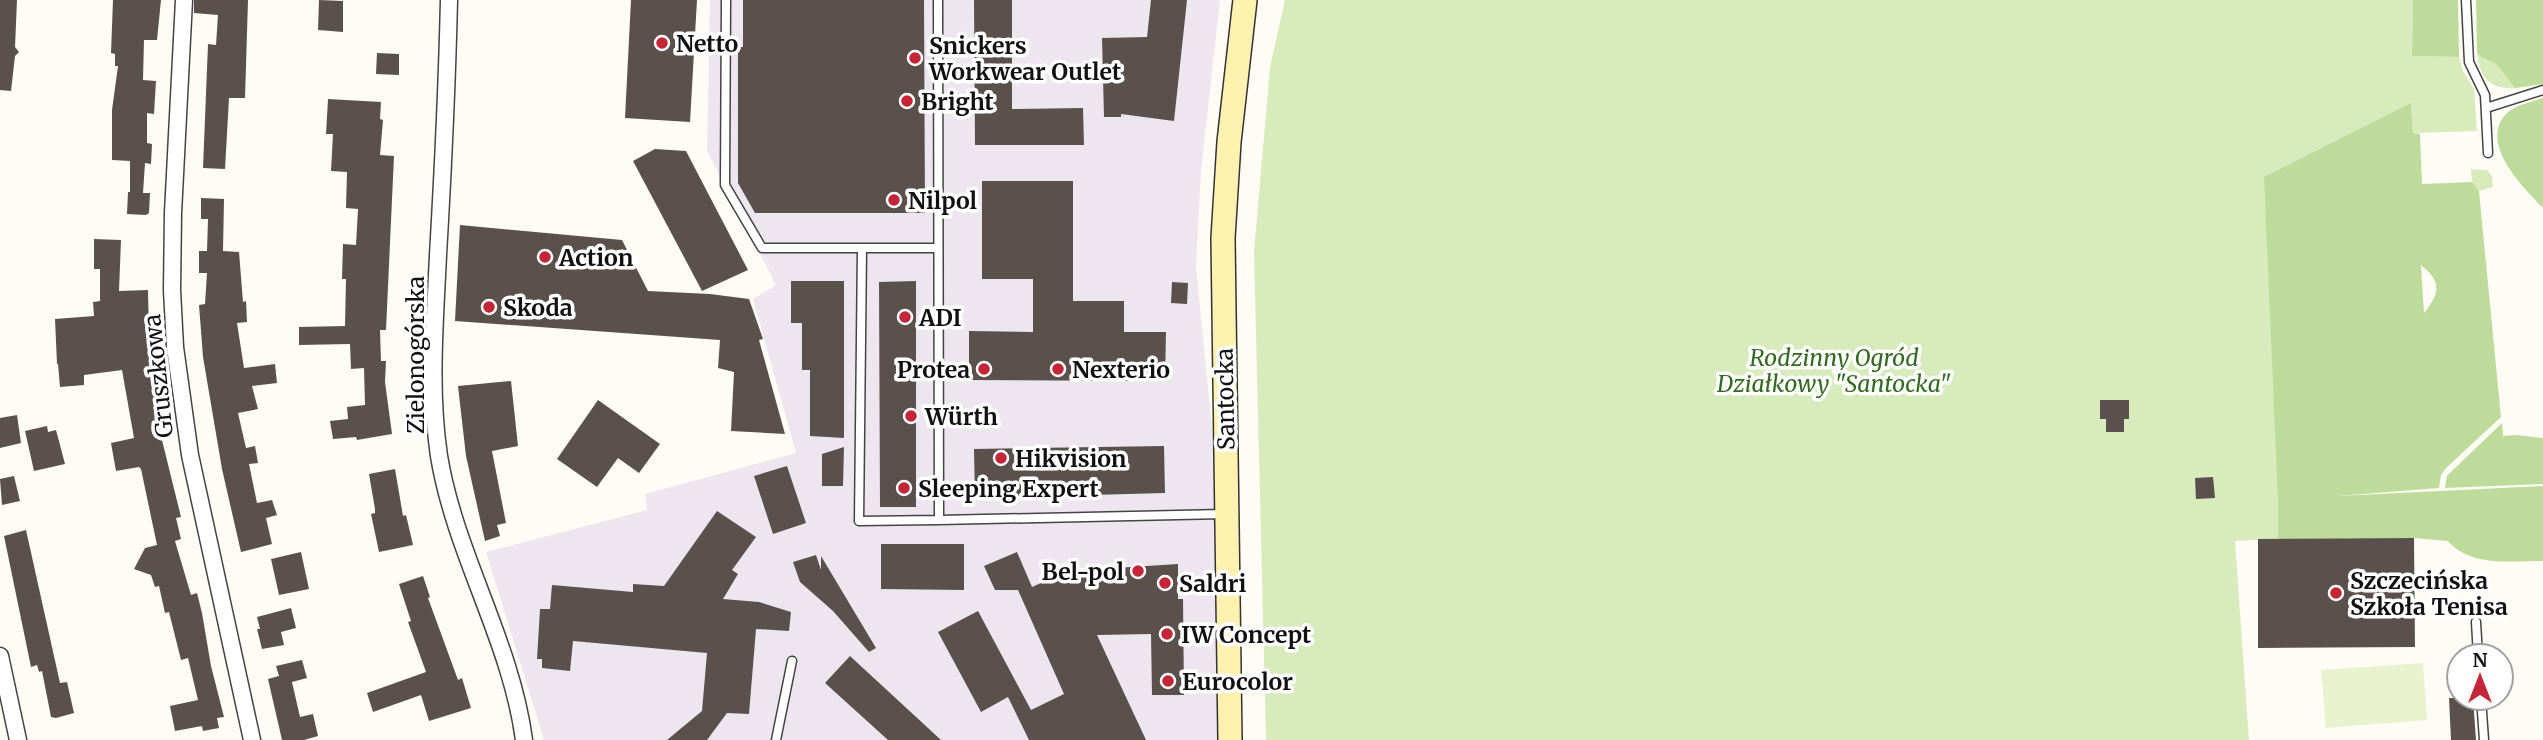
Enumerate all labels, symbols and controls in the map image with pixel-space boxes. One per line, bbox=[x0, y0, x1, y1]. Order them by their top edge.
place label: Netto bbox=[676, 29, 739, 58]
place label: Snickers Workwear Outlet bbox=[928, 31, 1121, 86]
marker: Netto bbox=[654, 35, 670, 51]
marker: Snickers Workwear Outlet bbox=[907, 50, 923, 66]
place label: Bright bbox=[921, 87, 994, 116]
marker: Bright bbox=[899, 93, 915, 109]
place label: Nilpol bbox=[908, 186, 978, 215]
marker: Nilpol bbox=[886, 192, 902, 208]
place label: Action bbox=[558, 243, 634, 272]
marker: Action bbox=[537, 249, 553, 265]
street label: Zielonogórska bbox=[401, 276, 430, 434]
place label: Skoda bbox=[503, 293, 573, 322]
marker: Skoda bbox=[481, 299, 497, 315]
place label: ADI bbox=[918, 303, 962, 332]
marker: ADI bbox=[897, 309, 913, 325]
street label: Gruszkowa bbox=[137, 313, 179, 439]
park label: Rodzinny Ogród Działkowy "Santocka" bbox=[1716, 343, 1951, 398]
street label: Santocka bbox=[1210, 348, 1240, 450]
place label: Protea bbox=[897, 355, 970, 384]
place label: Nexterio bbox=[1072, 355, 1170, 384]
marker: Protea bbox=[976, 361, 992, 377]
marker: Nexterio bbox=[1050, 361, 1066, 377]
place label: Würth bbox=[924, 402, 998, 431]
marker: Würth bbox=[903, 408, 919, 424]
place label: Hikvision bbox=[1015, 444, 1127, 473]
marker: Hikvision bbox=[993, 450, 1009, 466]
place label: Sleeping Expert bbox=[918, 474, 1099, 503]
marker: Sleeping Expert bbox=[896, 480, 912, 496]
place label: Bel-pol bbox=[1042, 557, 1125, 586]
marker: Bel-pol bbox=[1130, 563, 1146, 579]
place label: Szczecińska Szkoła Tenisa bbox=[2350, 566, 2508, 621]
place label: Saldri bbox=[1179, 569, 1246, 598]
marker: Saldri bbox=[1157, 575, 1173, 591]
marker: Szczecińska Szkoła Tenisa bbox=[2328, 585, 2344, 601]
place label: IW Concept bbox=[1181, 620, 1311, 649]
marker: IW Concept bbox=[1159, 626, 1175, 642]
north arrow bbox=[2445, 642, 2515, 712]
text: N bbox=[2472, 648, 2488, 672]
place label: Eurocolor bbox=[1182, 667, 1293, 696]
marker: Eurocolor bbox=[1160, 673, 1176, 689]

